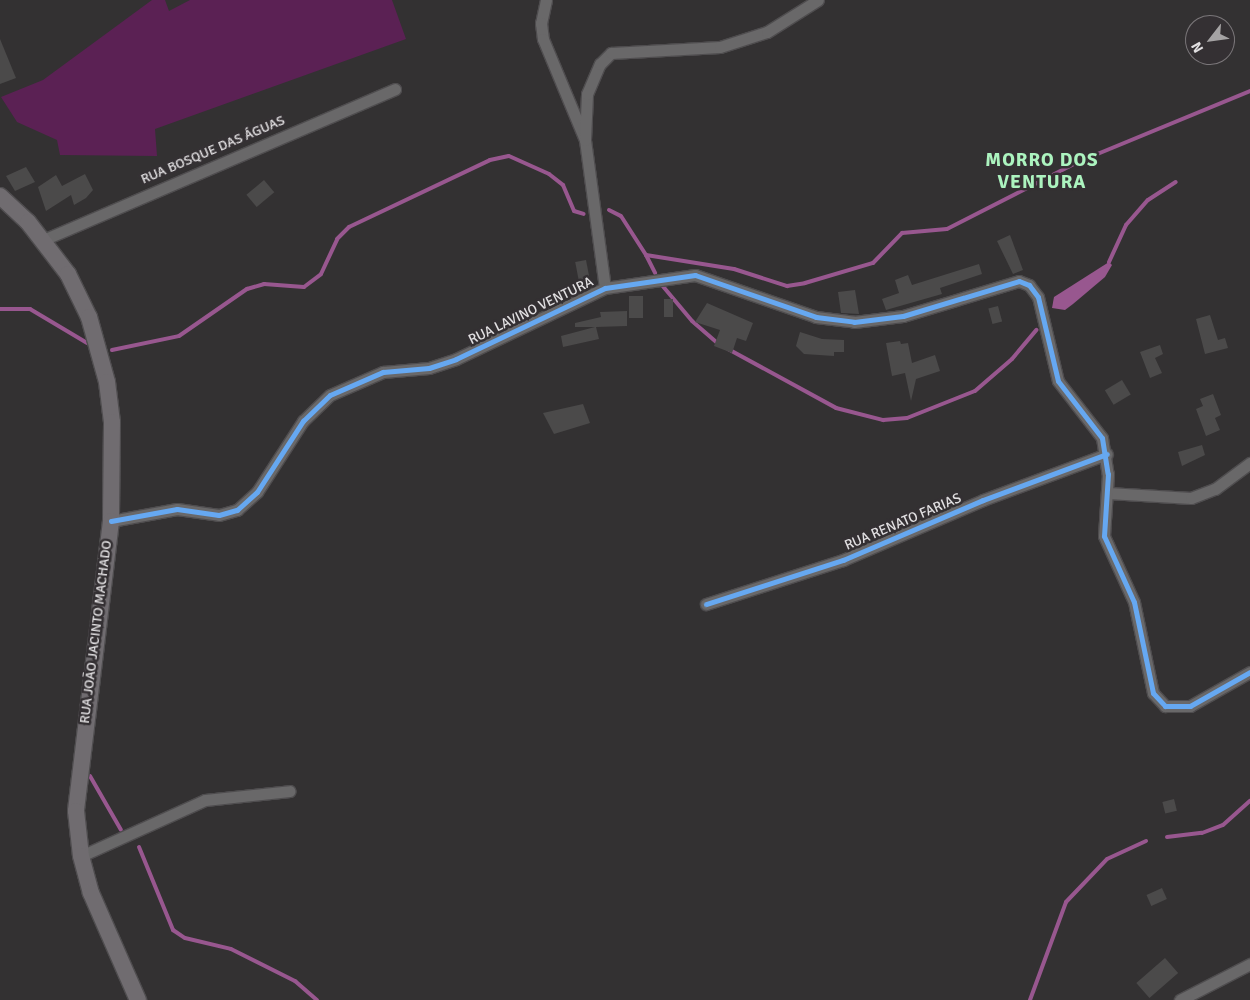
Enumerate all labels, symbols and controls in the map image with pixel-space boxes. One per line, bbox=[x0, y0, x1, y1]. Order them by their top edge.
north arrow bbox=[1185, 15, 1235, 65]
text: N bbox=[1188, 39, 1207, 56]
street label: RUA BOSQUE DAS ÁGUAS bbox=[138, 112, 288, 188]
district label: MORRO DOS VENTURA bbox=[984, 150, 1100, 194]
street label: RUA LAVINO VENTURA bbox=[466, 274, 596, 348]
street label: RUA RENATO FARIAS bbox=[842, 490, 964, 554]
street label: RUA JOÃO JACINTO MACHADO bbox=[76, 539, 116, 725]

